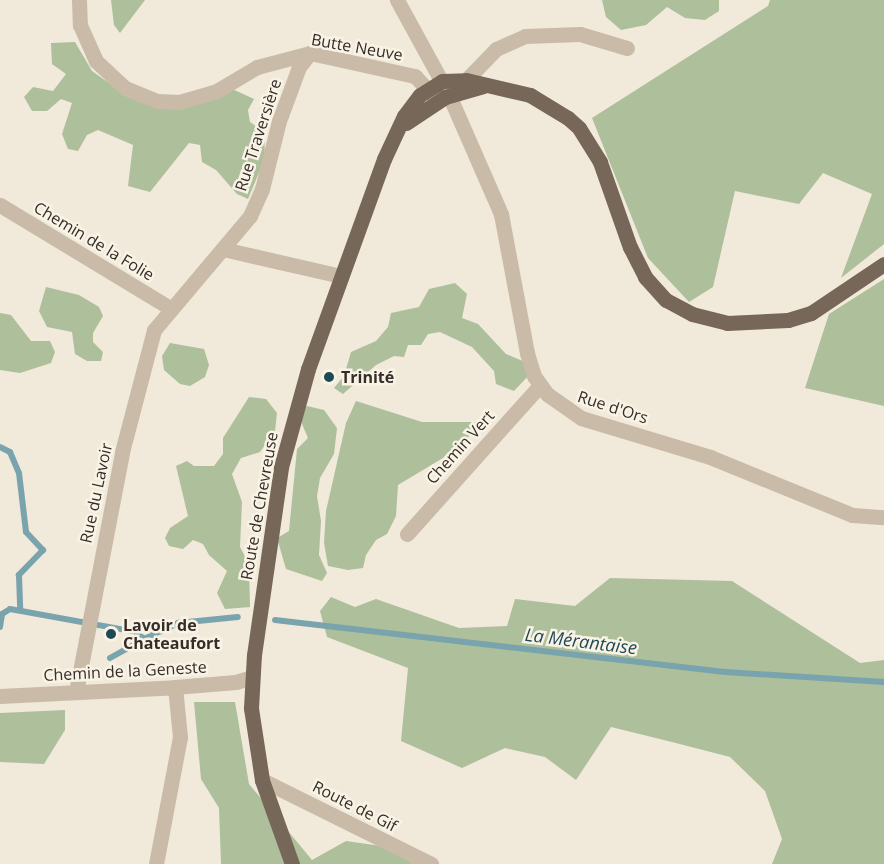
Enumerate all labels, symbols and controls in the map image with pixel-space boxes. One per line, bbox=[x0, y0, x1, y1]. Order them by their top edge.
street label: Butte Neuve bbox=[310, 30, 404, 64]
street label: Rue Traversière bbox=[231, 77, 285, 193]
street label: Chemin de la Folie bbox=[30, 198, 158, 284]
place label: Trinité bbox=[341, 367, 394, 387]
marker: Trinité bbox=[322, 370, 336, 384]
street label: Rue d'Ors bbox=[575, 387, 651, 427]
street label: Chemin Vert bbox=[422, 406, 498, 488]
street label: Route de Chevreuse bbox=[237, 431, 281, 581]
street label: Rue du Lavoir bbox=[76, 441, 116, 545]
place label: Lavoir de Chateaufort bbox=[123, 615, 220, 653]
water label: La Mérantaise bbox=[524, 623, 638, 659]
marker: Lavoir de Chateaufort bbox=[104, 627, 118, 641]
street label: Chemin de la Geneste bbox=[43, 657, 207, 685]
street label: Route de Gif bbox=[310, 777, 400, 835]

